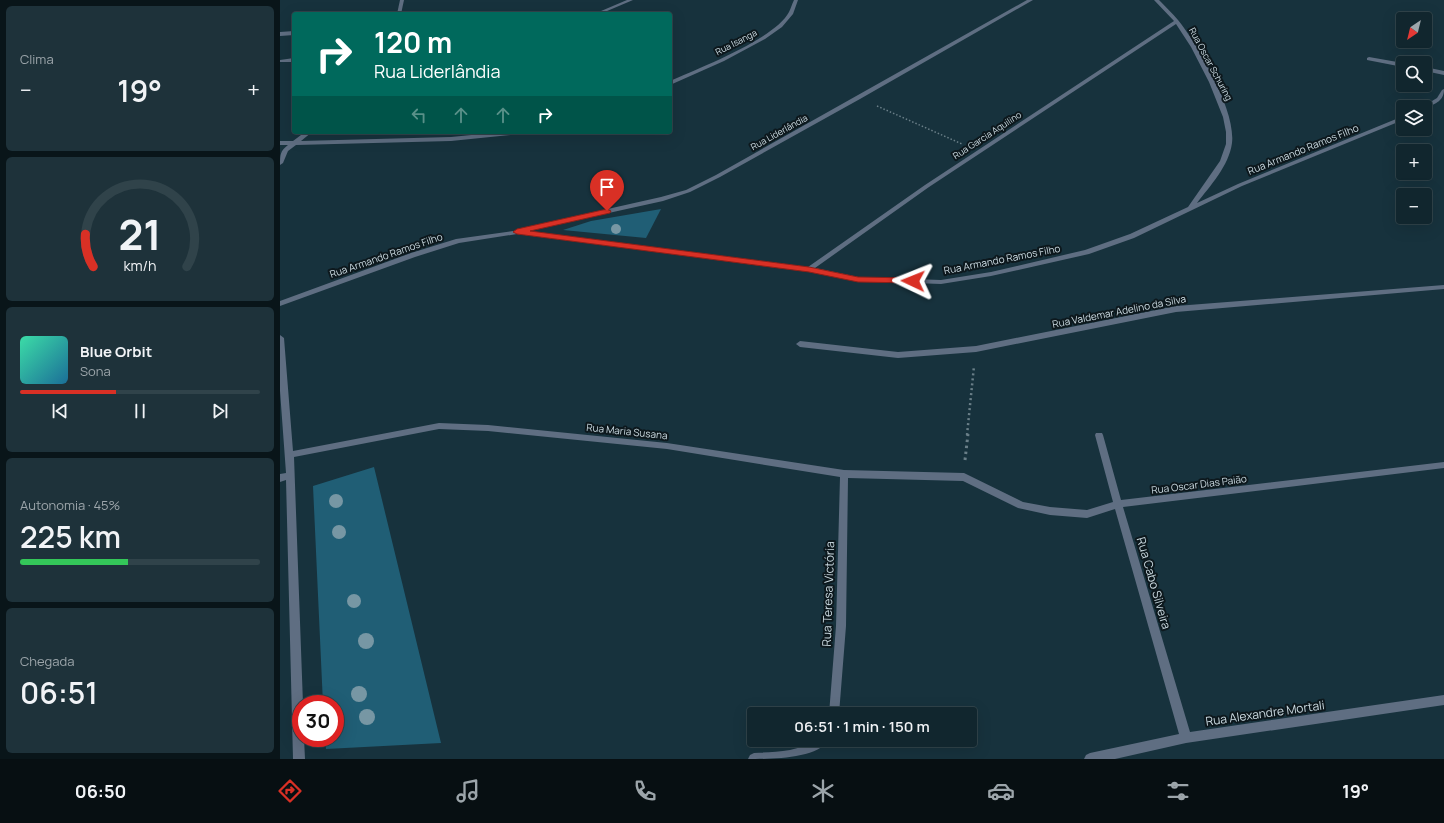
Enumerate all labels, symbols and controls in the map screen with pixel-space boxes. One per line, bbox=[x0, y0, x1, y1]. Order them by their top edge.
north arrow bbox=[1396, 12, 1432, 48]
map controls bbox=[1396, 12, 1432, 224]
text: 120 m bbox=[374, 23, 452, 61]
street label: Rua Oscar Schuring bbox=[1186, 25, 1236, 103]
street label: Rua Isanga bbox=[713, 26, 759, 58]
icon: right bbox=[308, 28, 360, 80]
text: Clima bbox=[20, 50, 54, 68]
button: search bbox=[1396, 56, 1432, 92]
text: Rua Liderlândia bbox=[374, 59, 500, 83]
text: 19° bbox=[117, 70, 162, 111]
text: − bbox=[20, 75, 32, 105]
text: + bbox=[247, 75, 260, 105]
button: layers bbox=[1396, 100, 1432, 136]
icon: left bbox=[408, 104, 430, 126]
icon: ahead bbox=[450, 104, 472, 126]
icon: ahead bbox=[492, 104, 514, 126]
icon: right bbox=[534, 104, 556, 126]
street label: Rua Garcia Aquilino bbox=[950, 108, 1024, 162]
street label: Rua Liderlândia bbox=[748, 111, 810, 153]
street label: Rua Armando Ramos Filho bbox=[1245, 120, 1361, 178]
button: + bbox=[1396, 144, 1432, 180]
pin bbox=[590, 170, 624, 211]
icon: arrive bbox=[596, 176, 618, 198]
button: − bbox=[1396, 188, 1432, 224]
text: 21 bbox=[119, 206, 162, 262]
street label: Rua Armando Ramos Filho bbox=[328, 229, 444, 281]
street label: Rua Armando Ramos Filho bbox=[942, 241, 1062, 277]
text: km/h bbox=[123, 255, 157, 274]
position arrow bbox=[892, 260, 934, 302]
street label: Rua Valdemar Adelino da Silva bbox=[1051, 291, 1187, 331]
text: Blue Orbit bbox=[80, 341, 152, 362]
text: Sona bbox=[80, 362, 111, 380]
icon: previous bbox=[49, 400, 71, 422]
icon: pause bbox=[129, 400, 151, 422]
icon: next bbox=[209, 400, 231, 422]
street label: Rua Maria Susana bbox=[586, 420, 668, 442]
street label: Rua Oscar Dias Paião bbox=[1151, 471, 1248, 497]
text: Autonomia · 45% bbox=[20, 496, 120, 514]
text: 225 km bbox=[20, 516, 121, 557]
street label: Rua Cabo Silveira bbox=[1133, 535, 1175, 631]
street label: Rua Teresa Victória bbox=[818, 541, 838, 647]
text: Chegada bbox=[20, 652, 74, 670]
text: 06:51 bbox=[20, 672, 98, 713]
speed limit sign: 30 bbox=[292, 695, 344, 747]
street label: Rua Alexandre Mortali bbox=[1204, 696, 1326, 730]
text: 06:51 · 1 min · 150 m bbox=[794, 716, 930, 737]
icon: directions bbox=[276, 777, 304, 805]
icon: music bbox=[454, 777, 482, 805]
icon: phone bbox=[631, 777, 659, 805]
icon: climate bbox=[809, 777, 837, 805]
icon: car bbox=[987, 777, 1015, 805]
icon: filters bbox=[1164, 777, 1192, 805]
text: 06:50 bbox=[75, 779, 126, 803]
text: 19° bbox=[1342, 779, 1369, 803]

